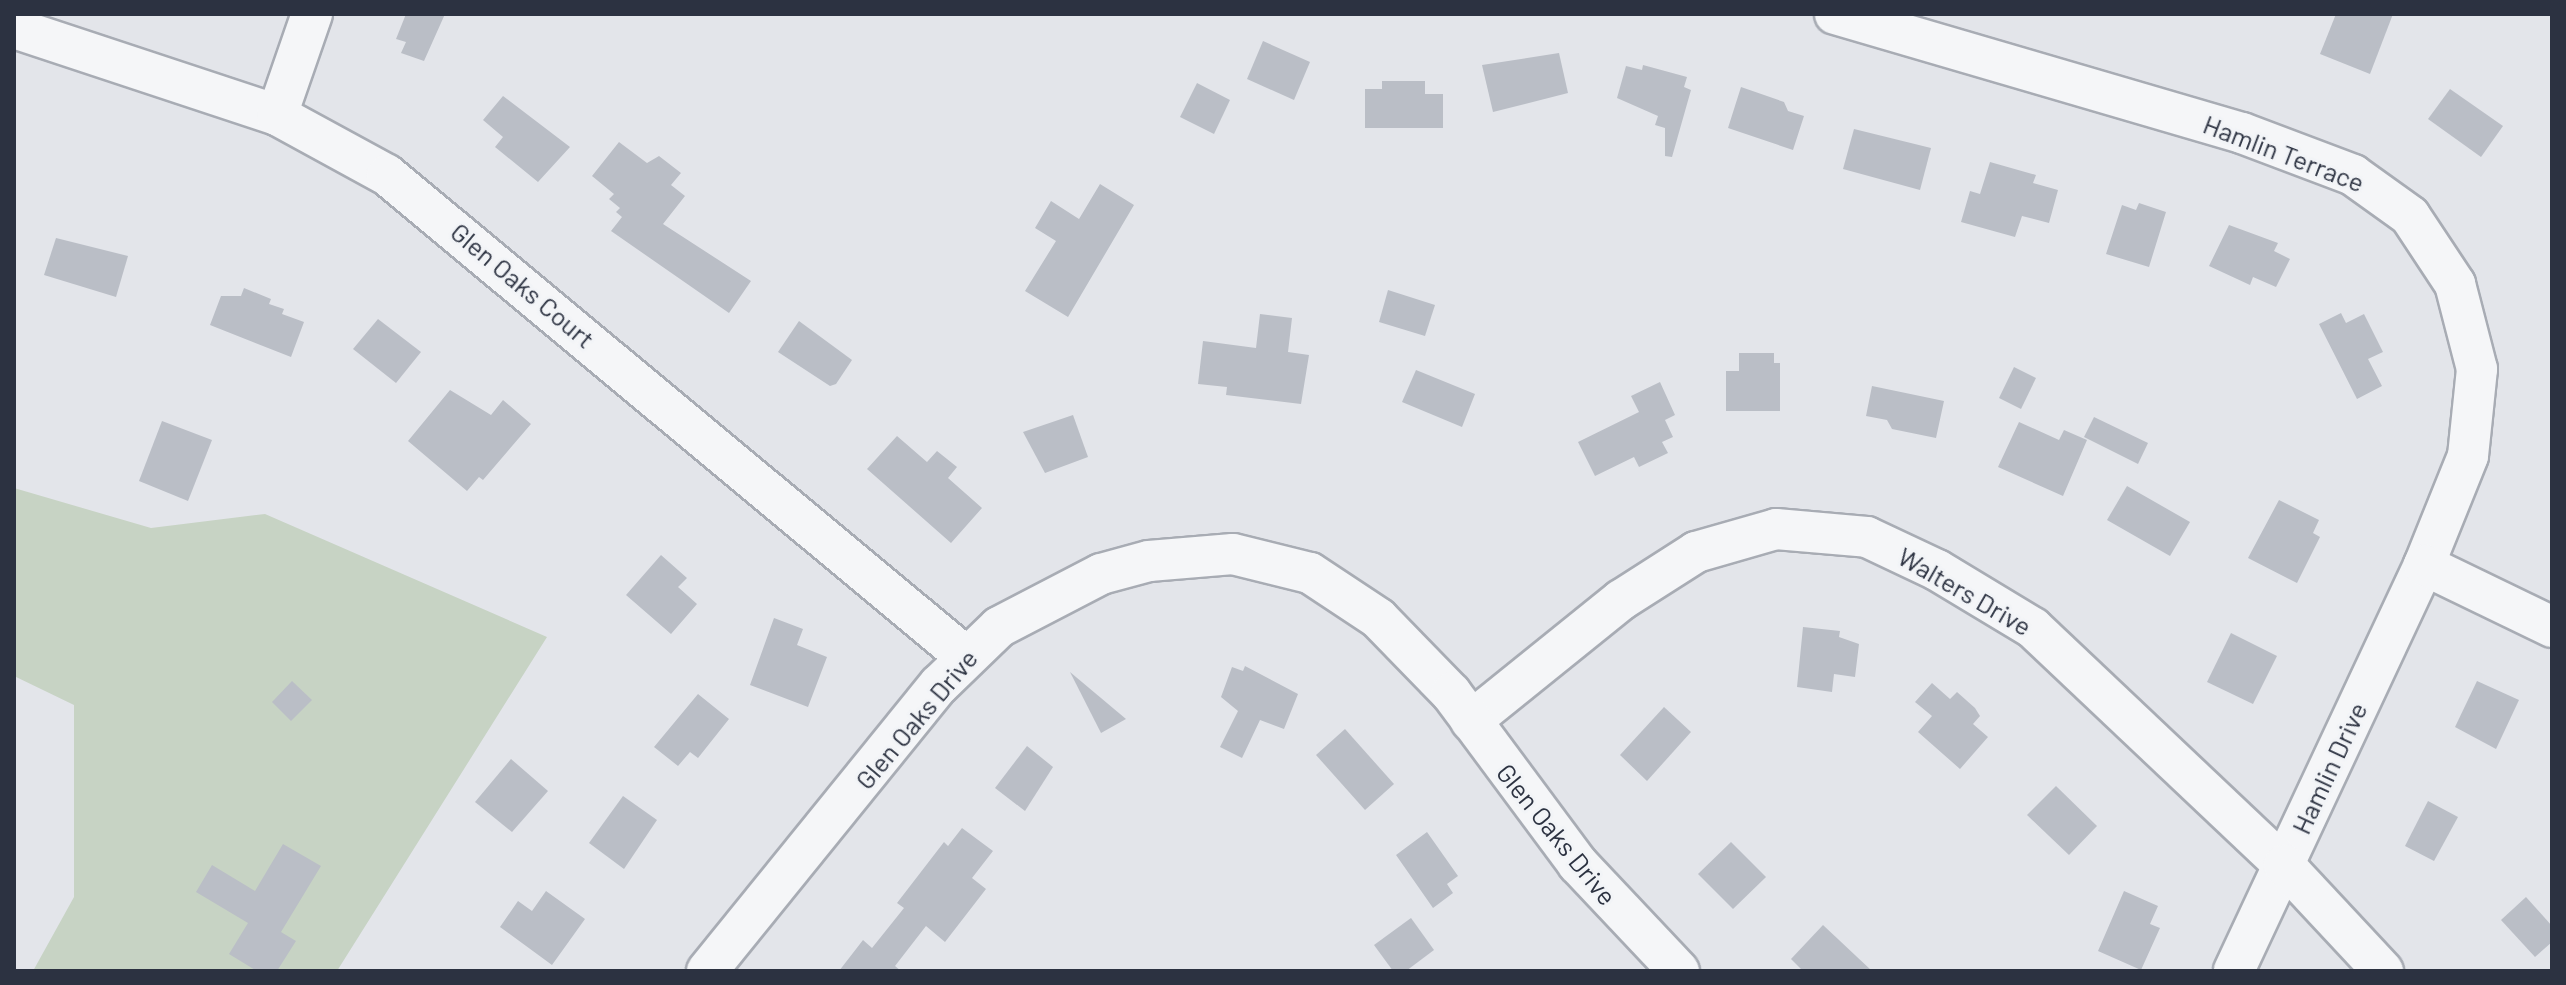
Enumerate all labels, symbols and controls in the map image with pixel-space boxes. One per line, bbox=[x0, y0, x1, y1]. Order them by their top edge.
street label: Hamlin Terrace bbox=[2199, 108, 2369, 198]
street label: Glen Oaks Court bbox=[445, 216, 601, 354]
street label: Walters Drive bbox=[1893, 540, 2037, 642]
street label: Glen Oaks Drive bbox=[849, 643, 983, 795]
street label: Hamlin Drive bbox=[2285, 697, 2373, 839]
street label: Glen Oaks Drive bbox=[1490, 757, 1624, 911]

